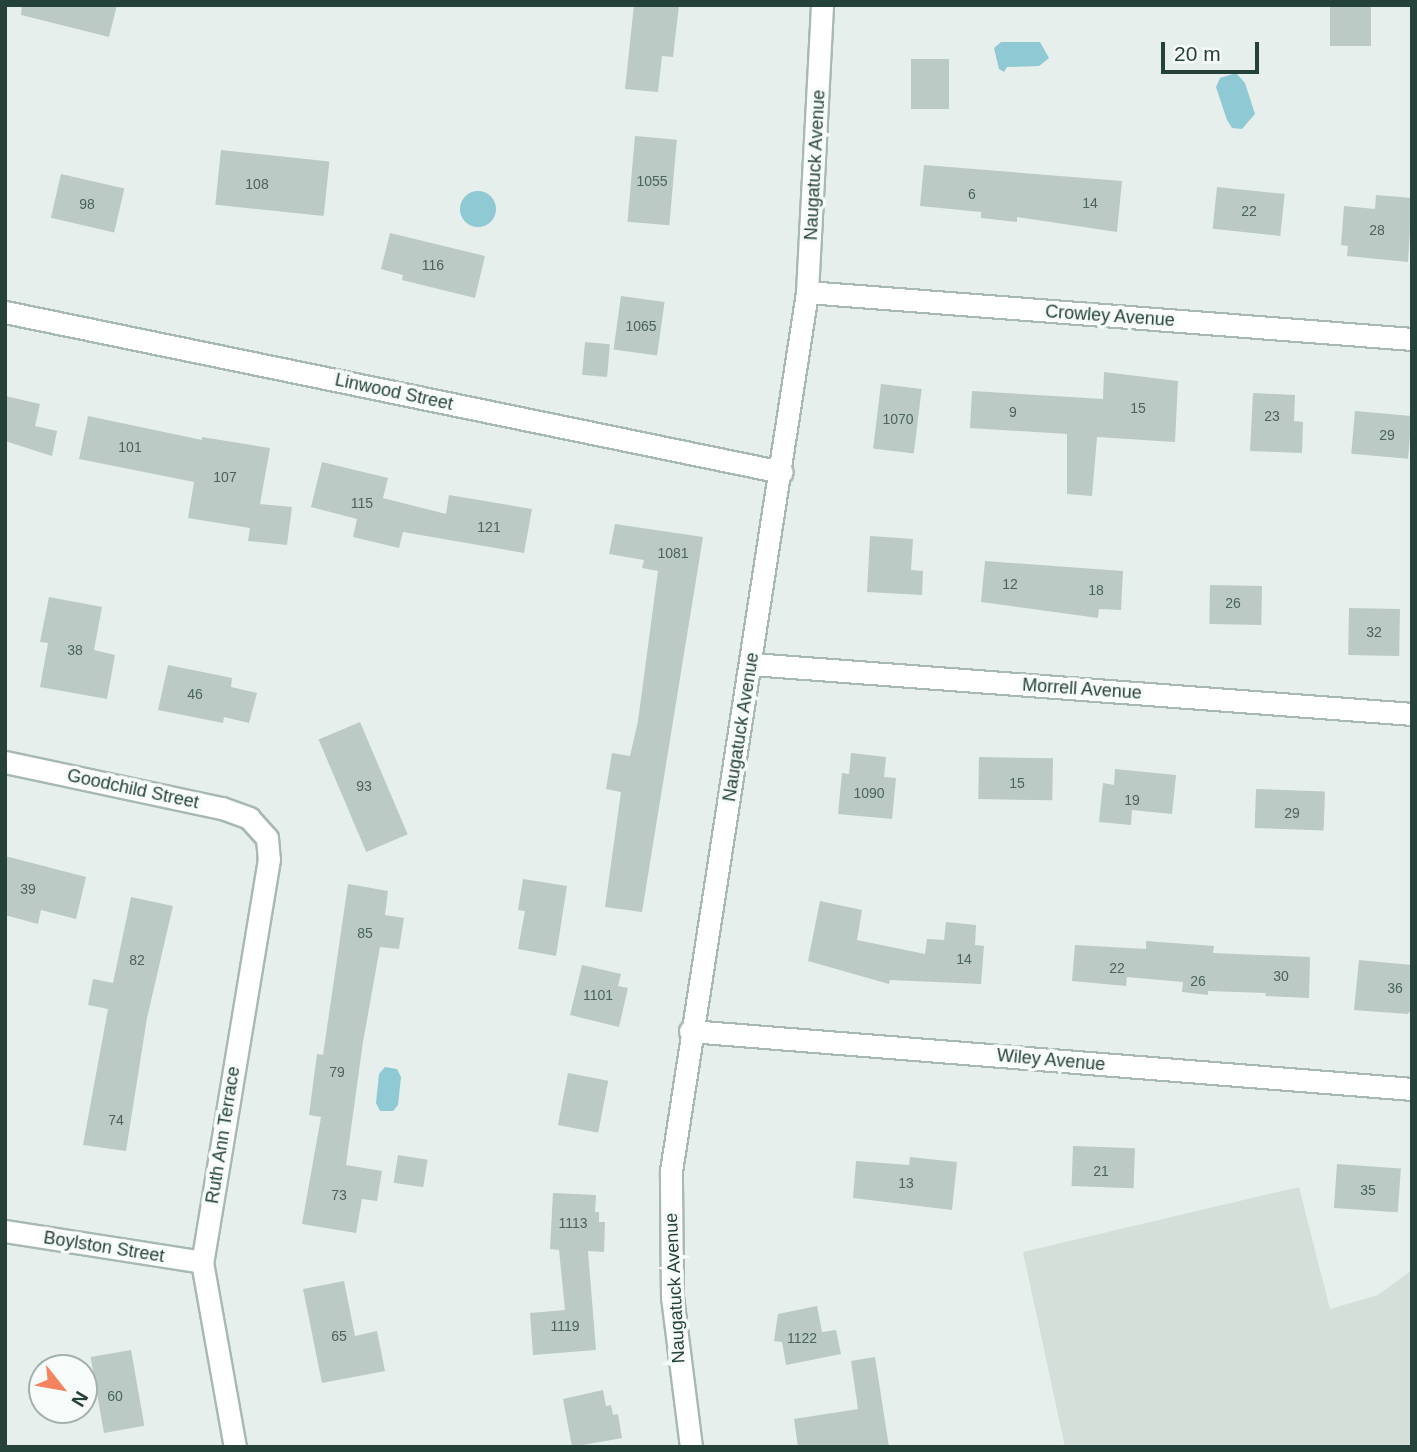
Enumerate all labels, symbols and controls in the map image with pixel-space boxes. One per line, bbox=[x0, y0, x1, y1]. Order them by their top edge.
scale bar bbox=[1165, 28, 1263, 72]
text: 20 m bbox=[1174, 42, 1221, 65]
street label: Naugatuck Avenue bbox=[800, 89, 830, 241]
house number: 1055 bbox=[636, 173, 668, 189]
house number: 108 bbox=[245, 176, 269, 192]
house number: 6 bbox=[968, 186, 976, 202]
house number: 14 bbox=[1082, 195, 1098, 211]
house number: 98 bbox=[79, 196, 95, 212]
house number: 22 bbox=[1241, 203, 1257, 219]
house number: 28 bbox=[1369, 222, 1385, 238]
house number: 116 bbox=[422, 257, 444, 273]
street label: Crowley Avenue bbox=[1044, 301, 1176, 331]
house number: 1065 bbox=[625, 318, 657, 334]
street label: Linwood Street bbox=[333, 369, 455, 415]
house number: 15 bbox=[1130, 400, 1146, 416]
house number: 9 bbox=[1009, 404, 1017, 420]
house number: 23 bbox=[1264, 408, 1280, 424]
house number: 1070 bbox=[882, 411, 914, 427]
house number: 29 bbox=[1379, 427, 1395, 443]
house number: 101 bbox=[118, 439, 142, 455]
house number: 107 bbox=[213, 469, 237, 485]
house number: 115 bbox=[351, 495, 373, 511]
house number: 121 bbox=[477, 519, 501, 535]
house number: 1081 bbox=[657, 545, 689, 561]
house number: 12 bbox=[1002, 576, 1018, 592]
house number: 18 bbox=[1088, 582, 1104, 598]
house number: 26 bbox=[1225, 595, 1241, 611]
house number: 32 bbox=[1366, 624, 1382, 640]
house number: 38 bbox=[67, 642, 83, 658]
street label: Naugatuck Avenue bbox=[718, 650, 764, 804]
street label: Morrell Avenue bbox=[1021, 674, 1143, 704]
house number: 46 bbox=[187, 686, 203, 702]
street label: Goodchild Street bbox=[65, 764, 201, 814]
house number: 15 bbox=[1009, 775, 1025, 791]
house number: 93 bbox=[356, 778, 372, 794]
house number: 1090 bbox=[853, 785, 885, 801]
house number: 19 bbox=[1124, 792, 1140, 808]
house number: 29 bbox=[1284, 805, 1300, 821]
house number: 39 bbox=[20, 881, 36, 897]
house number: 85 bbox=[357, 925, 373, 941]
house number: 14 bbox=[956, 951, 972, 967]
house number: 82 bbox=[129, 952, 145, 968]
house number: 22 bbox=[1109, 960, 1125, 976]
house number: 30 bbox=[1273, 968, 1289, 984]
house number: 26 bbox=[1190, 973, 1206, 989]
house number: 36 bbox=[1387, 980, 1403, 996]
house number: 1101 bbox=[583, 987, 613, 1003]
street label: Wiley Avenue bbox=[995, 1044, 1107, 1076]
street label: Ruth Ann Terrace bbox=[201, 1064, 245, 1206]
house number: 79 bbox=[329, 1064, 345, 1080]
house number: 74 bbox=[108, 1112, 124, 1128]
house number: 21 bbox=[1093, 1163, 1109, 1179]
house number: 13 bbox=[898, 1175, 914, 1191]
house number: 35 bbox=[1360, 1182, 1376, 1198]
house number: 73 bbox=[331, 1187, 347, 1203]
street label: Naugatuck Avenue bbox=[660, 1212, 690, 1364]
house number: 1113 bbox=[558, 1215, 588, 1231]
street label: Boylston Street bbox=[42, 1227, 166, 1267]
house number: 1119 bbox=[550, 1318, 580, 1334]
house number: 65 bbox=[331, 1328, 347, 1344]
house number: 1122 bbox=[787, 1330, 817, 1346]
north arrow bbox=[28, 1354, 98, 1424]
text: N bbox=[67, 1388, 92, 1410]
house number: 60 bbox=[107, 1388, 123, 1404]

